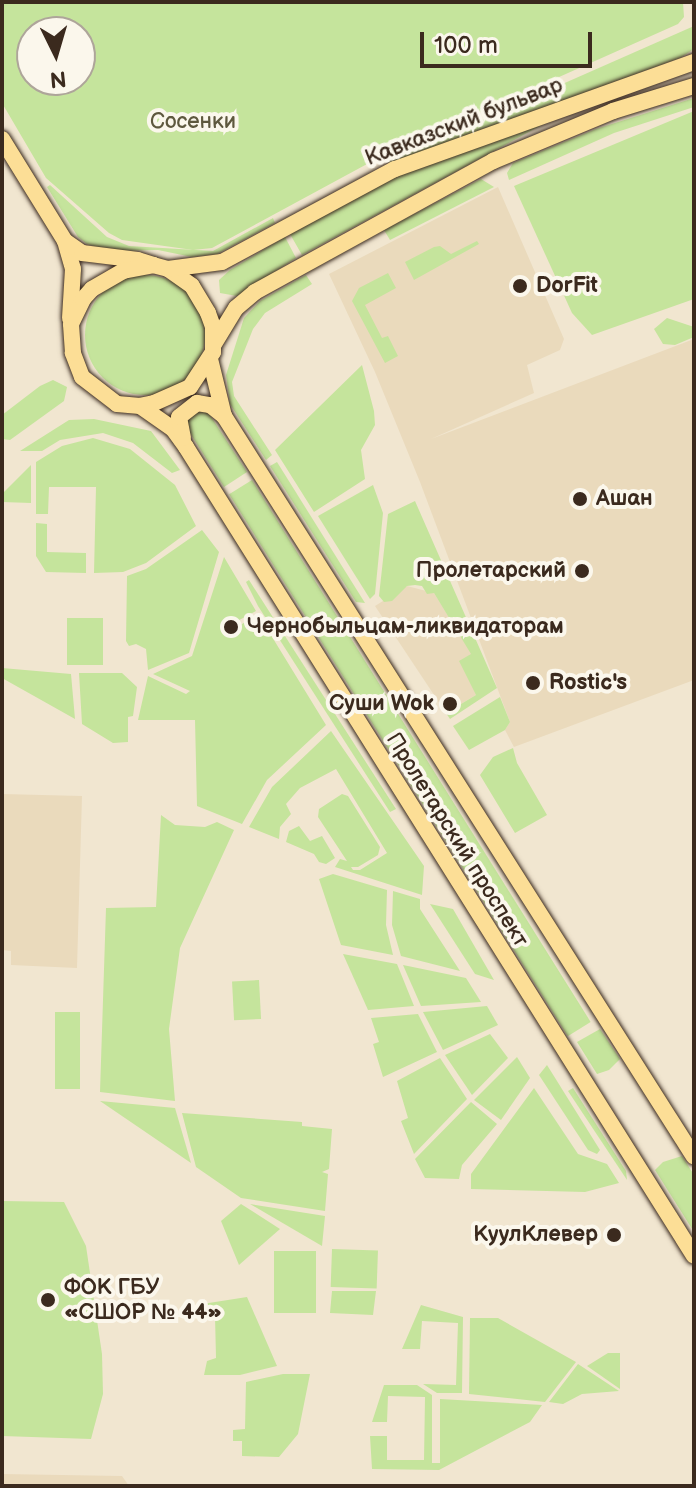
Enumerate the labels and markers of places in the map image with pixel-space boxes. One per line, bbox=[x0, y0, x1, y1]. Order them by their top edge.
place label: DorFit bbox=[536, 273, 598, 299]
marker: DorFit bbox=[511, 277, 529, 295]
place label: Ашан bbox=[596, 486, 653, 512]
marker: Ашан bbox=[571, 490, 589, 508]
place label: Пролетарский bbox=[416, 558, 566, 584]
marker: Пролетарский bbox=[573, 562, 591, 580]
place label: Чернобыльцам-ликвидаторам bbox=[247, 614, 564, 640]
marker: Чернобыльцам-ликвидаторам bbox=[222, 618, 240, 636]
place label: Rostic's bbox=[549, 670, 627, 696]
marker: Rostic's bbox=[524, 674, 542, 692]
place label: Суши Wok bbox=[329, 691, 434, 717]
marker: Суши Wok bbox=[441, 695, 459, 713]
place label: КуулКлевер bbox=[473, 1222, 598, 1248]
marker: КуулКлевер bbox=[605, 1226, 623, 1244]
place label: ФОК ГБУ «СШОР № 44» bbox=[64, 1274, 222, 1326]
marker: ФОК ГБУ «СШОР № 44» bbox=[39, 1291, 57, 1309]

